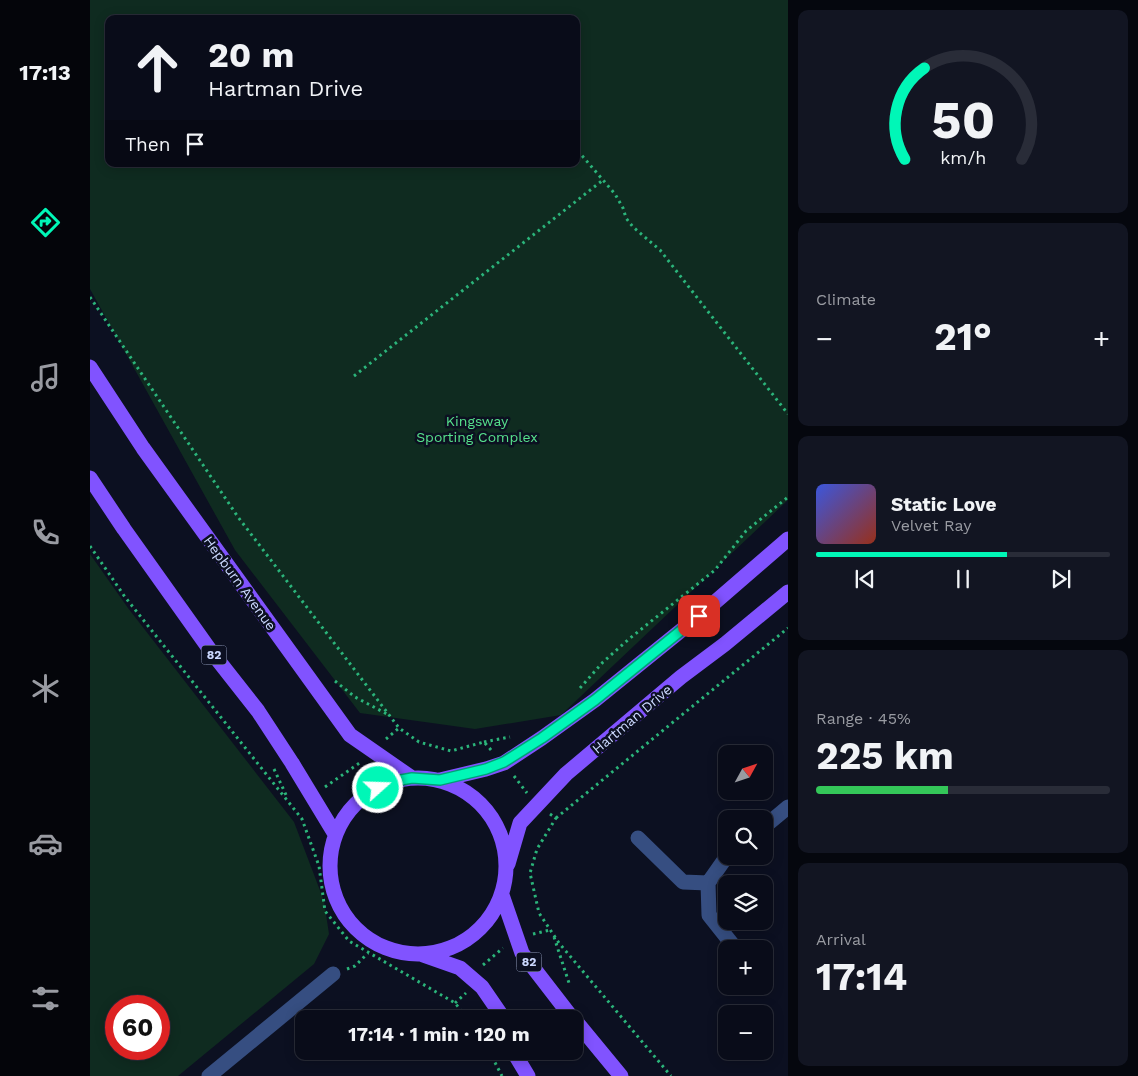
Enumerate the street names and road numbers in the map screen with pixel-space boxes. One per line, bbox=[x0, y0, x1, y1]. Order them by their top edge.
street label: Hepburn Avenue bbox=[200, 533, 280, 633]
road number: 82 bbox=[202, 646, 226, 664]
street label: Hartman Drive bbox=[589, 681, 675, 757]
road number: 82 bbox=[516, 952, 542, 972]

